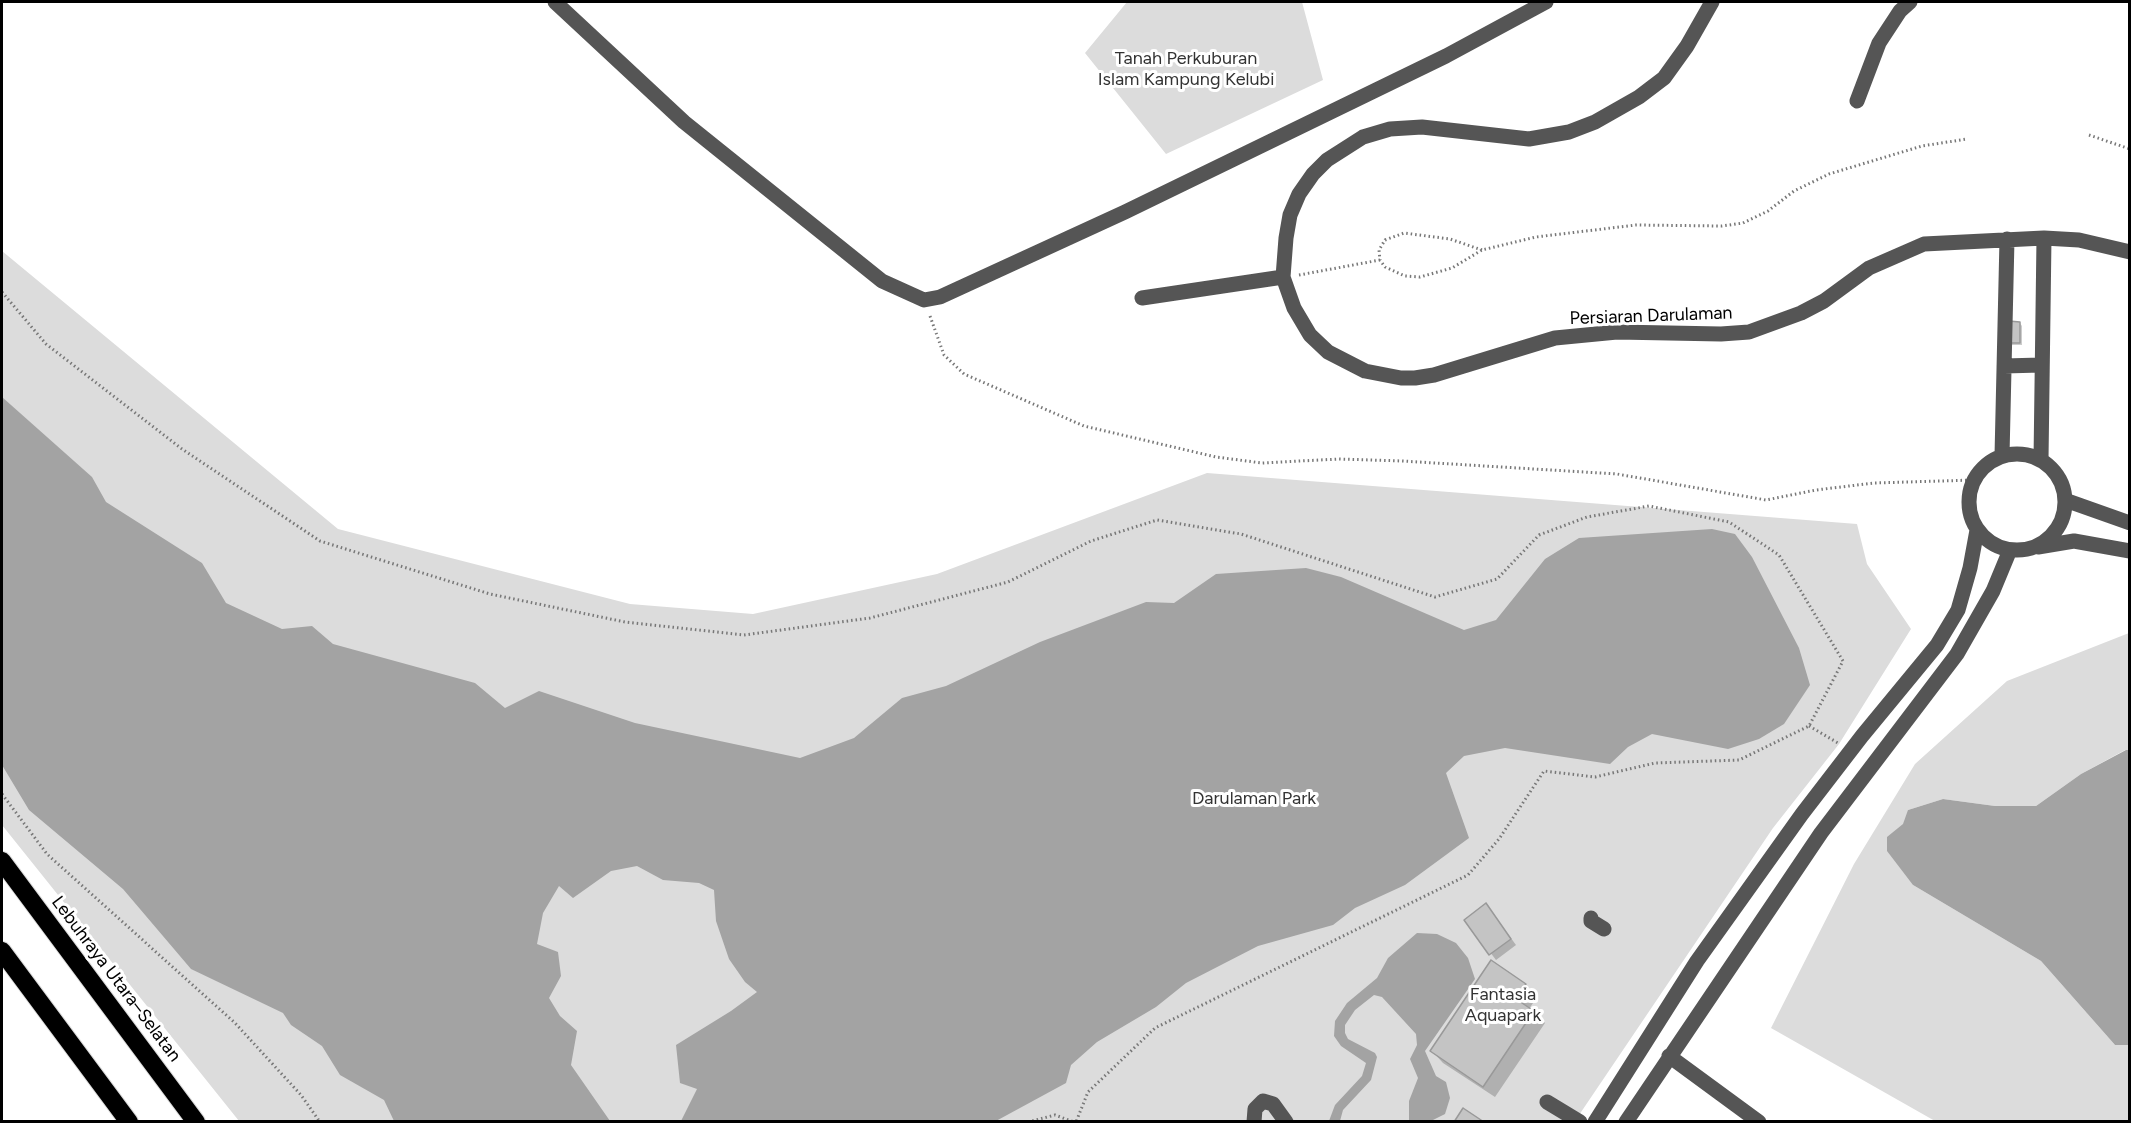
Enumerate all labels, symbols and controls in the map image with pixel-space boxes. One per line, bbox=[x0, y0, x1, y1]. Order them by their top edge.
park label: Tanah Perkuburan Islam Kampung Kelubi bbox=[1098, 48, 1274, 90]
street label: Persiaran Darulaman bbox=[1569, 302, 1733, 330]
park label: Darulaman Park bbox=[1192, 788, 1316, 810]
street label: Lebuhraya Utara–Selatan bbox=[47, 892, 185, 1066]
park label: Fantasia Aquapark bbox=[1465, 984, 1541, 1026]

